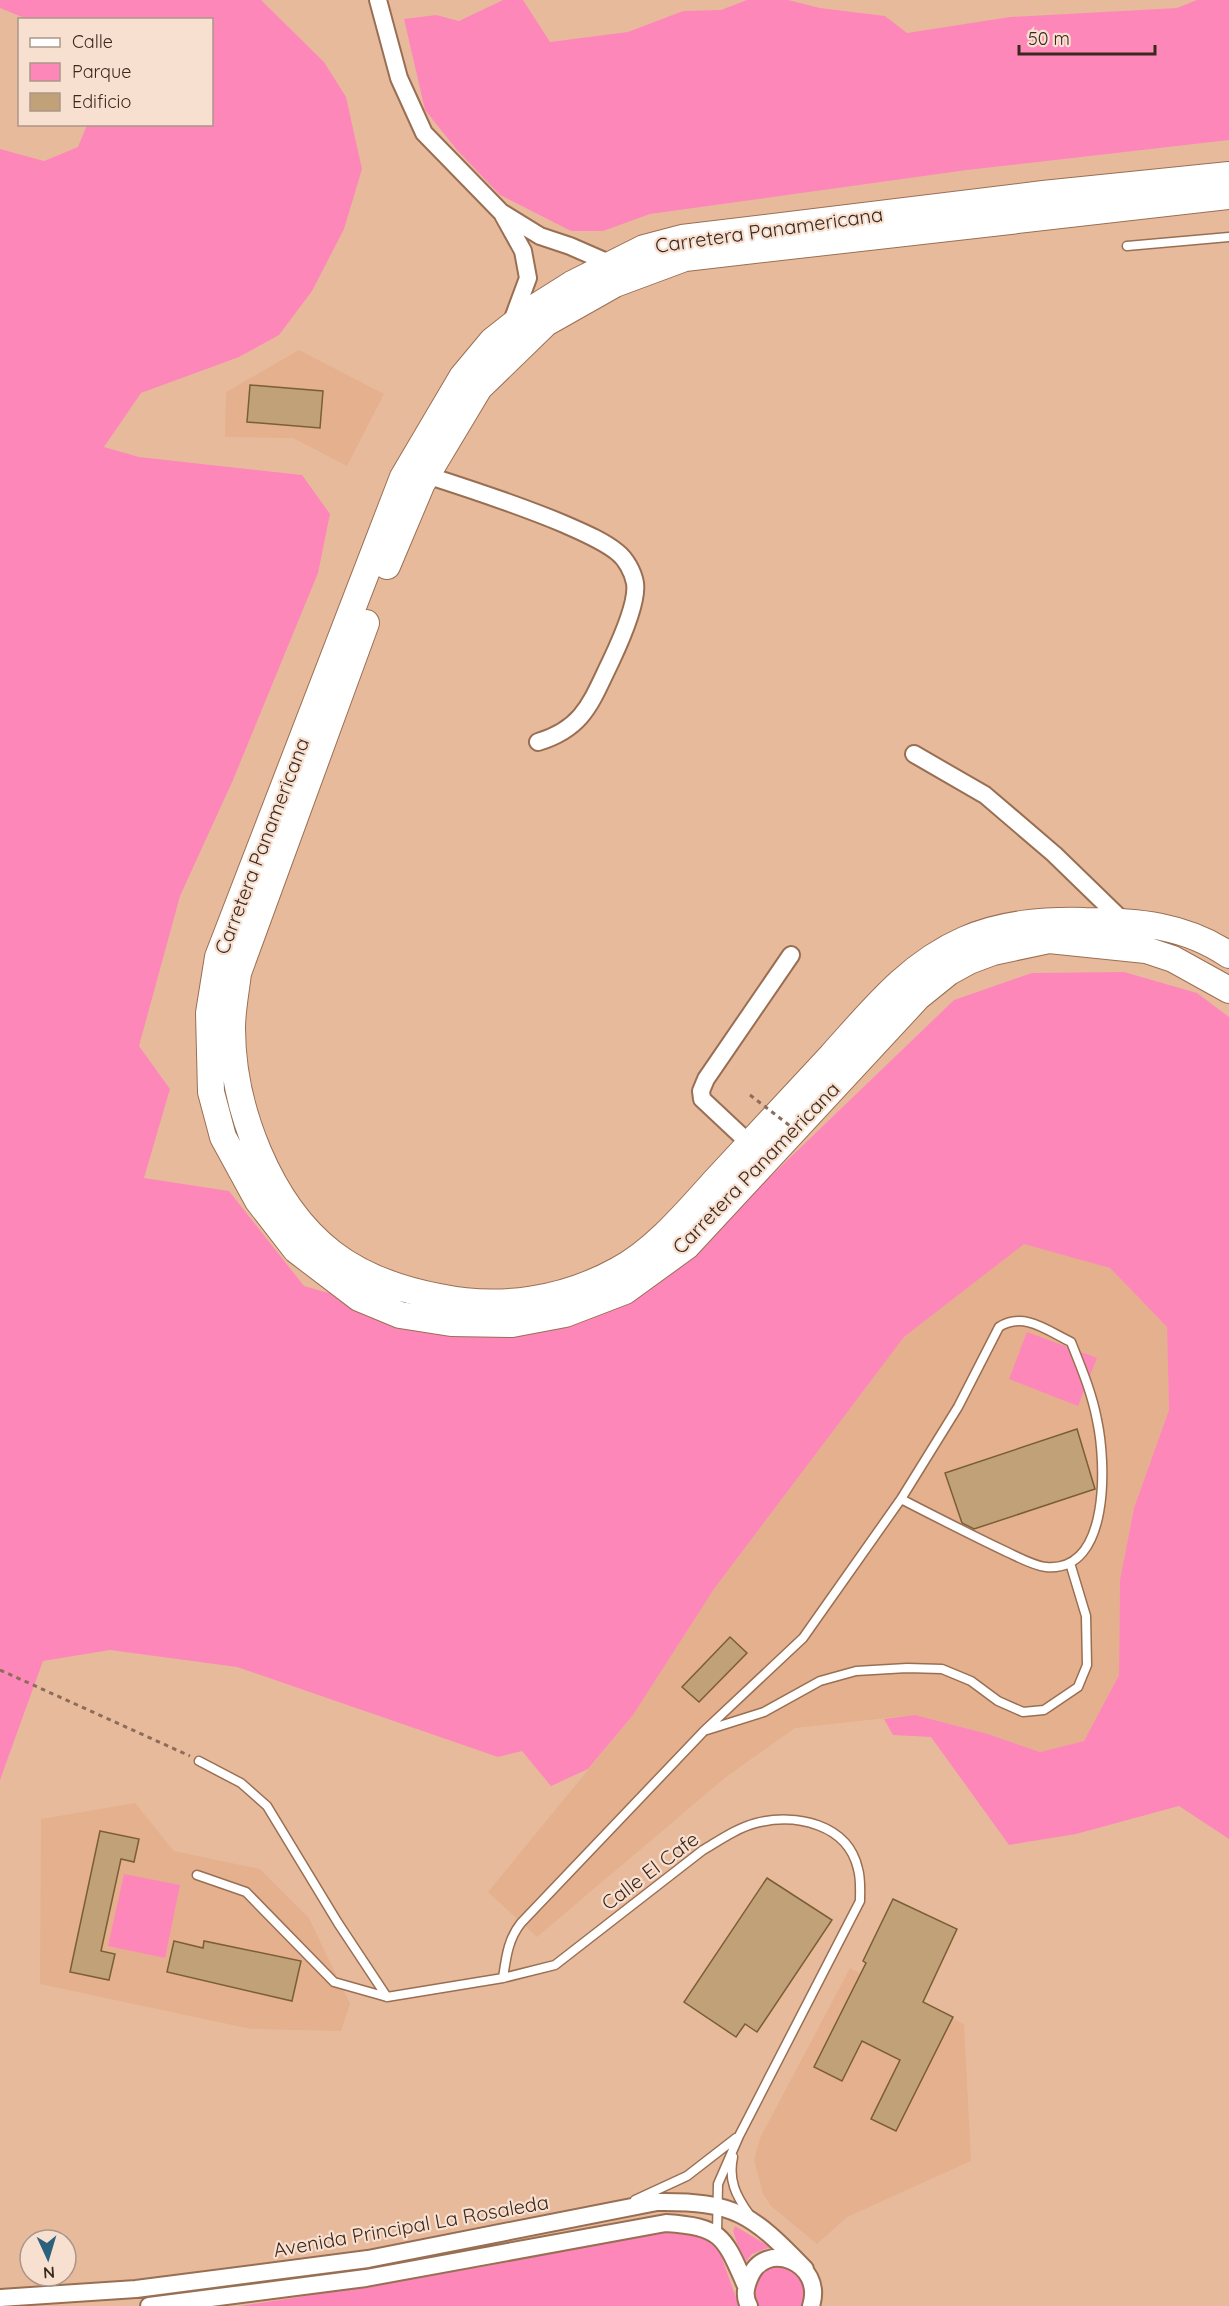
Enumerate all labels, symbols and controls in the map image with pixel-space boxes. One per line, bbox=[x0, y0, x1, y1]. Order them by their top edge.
legend bbox=[18, 18, 213, 126]
scale bar bbox=[1019, 18, 1156, 56]
text: 50 m bbox=[1028, 27, 1070, 50]
text: Calle bbox=[72, 30, 113, 53]
text: Parque bbox=[72, 60, 131, 83]
text: Edificio bbox=[72, 90, 131, 113]
street label: Carretera Panamericana bbox=[653, 201, 884, 258]
street label: Carretera Panamericana bbox=[209, 734, 314, 958]
street label: Carretera Panamericana bbox=[667, 1076, 844, 1259]
street label: Calle El Cafe bbox=[596, 1826, 703, 1915]
street label: Avenida Principal La Rosaleda bbox=[271, 2189, 551, 2262]
north arrow bbox=[18, 2228, 78, 2288]
text: N bbox=[42, 2263, 56, 2283]

